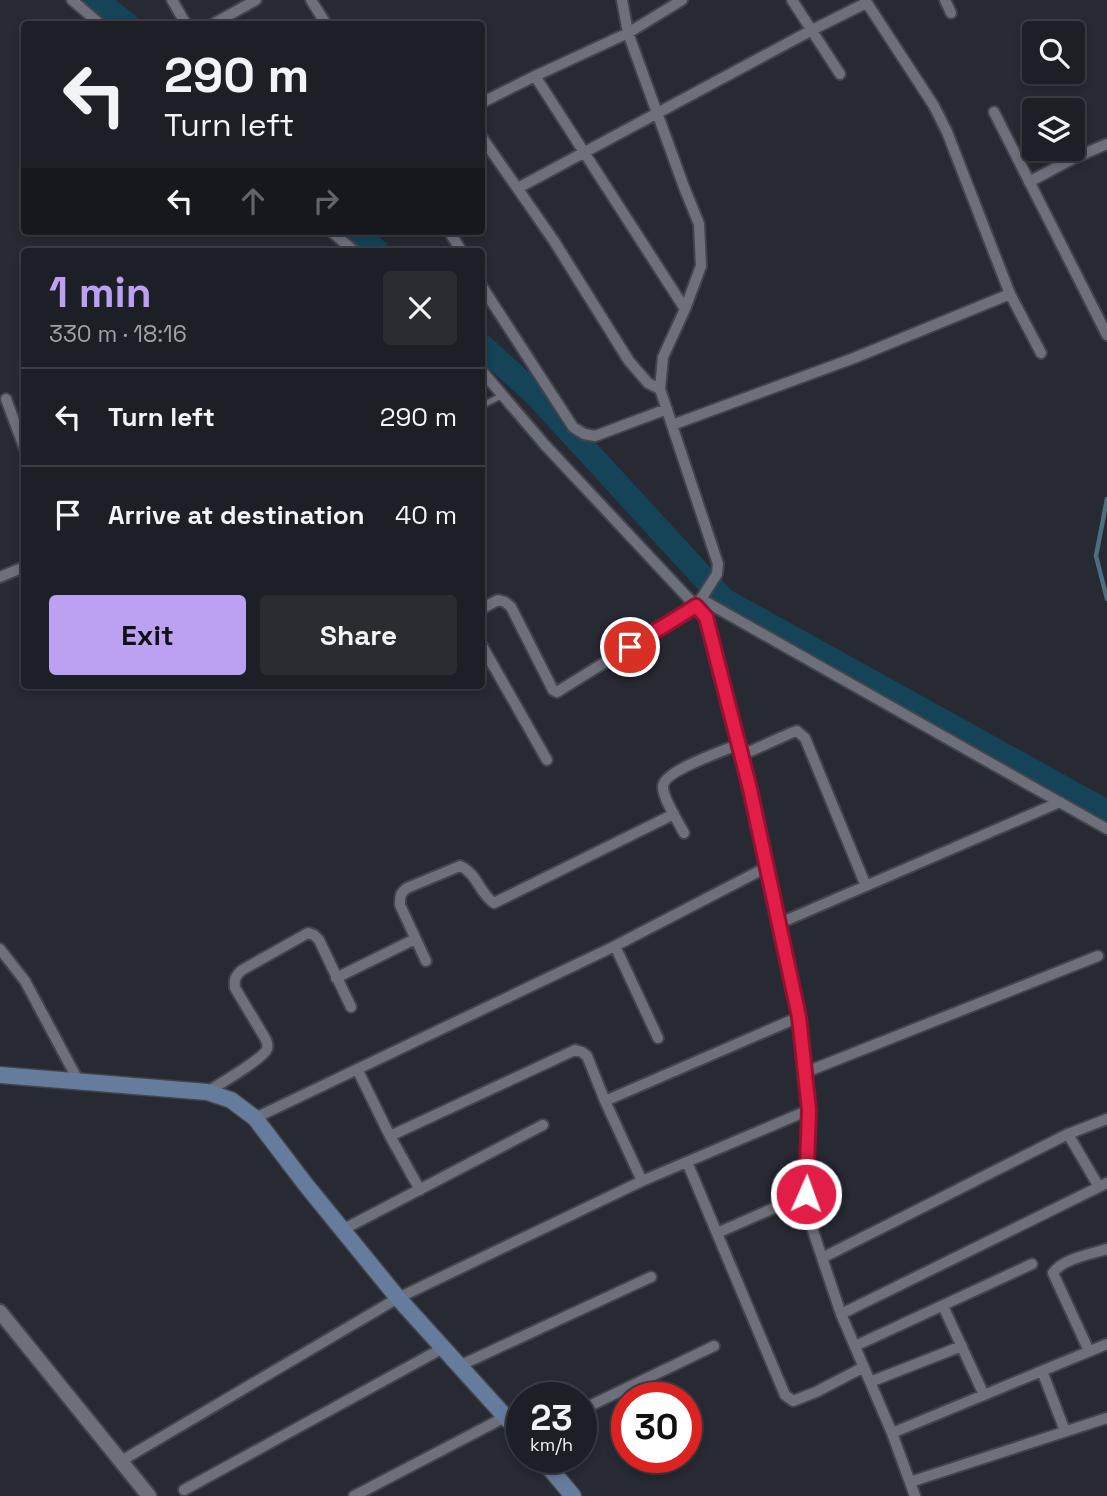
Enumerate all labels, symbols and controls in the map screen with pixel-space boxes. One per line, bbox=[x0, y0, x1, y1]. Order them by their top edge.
map controls bbox=[1022, 21, 1085, 161]
button: search bbox=[1022, 21, 1085, 84]
text: 290 m bbox=[164, 44, 309, 106]
icon: left bbox=[49, 49, 140, 140]
button: layers bbox=[1022, 98, 1085, 161]
text: Turn left bbox=[164, 105, 294, 145]
icon: left bbox=[161, 182, 199, 220]
icon: ahead bbox=[234, 182, 272, 220]
icon: right bbox=[307, 182, 345, 220]
text: 1 min bbox=[49, 266, 152, 319]
button: close bbox=[383, 271, 457, 345]
text: 330 m · 18:16 bbox=[49, 319, 187, 349]
icon: left bbox=[49, 398, 87, 436]
text: Turn left bbox=[108, 400, 215, 434]
text: 290 m bbox=[380, 400, 457, 434]
icon: arrive bbox=[49, 496, 87, 534]
text: Arrive at destination bbox=[108, 498, 365, 532]
text: 40 m bbox=[395, 498, 457, 532]
button: Exit bbox=[49, 595, 246, 675]
button: Share bbox=[260, 595, 457, 675]
pin bbox=[600, 617, 660, 677]
icon: arrive bbox=[611, 628, 649, 666]
position arrow bbox=[769, 1157, 843, 1231]
speed limit sign: 30 bbox=[611, 1382, 702, 1473]
text: 23 bbox=[530, 1396, 573, 1440]
text: km/h bbox=[530, 1433, 573, 1456]

